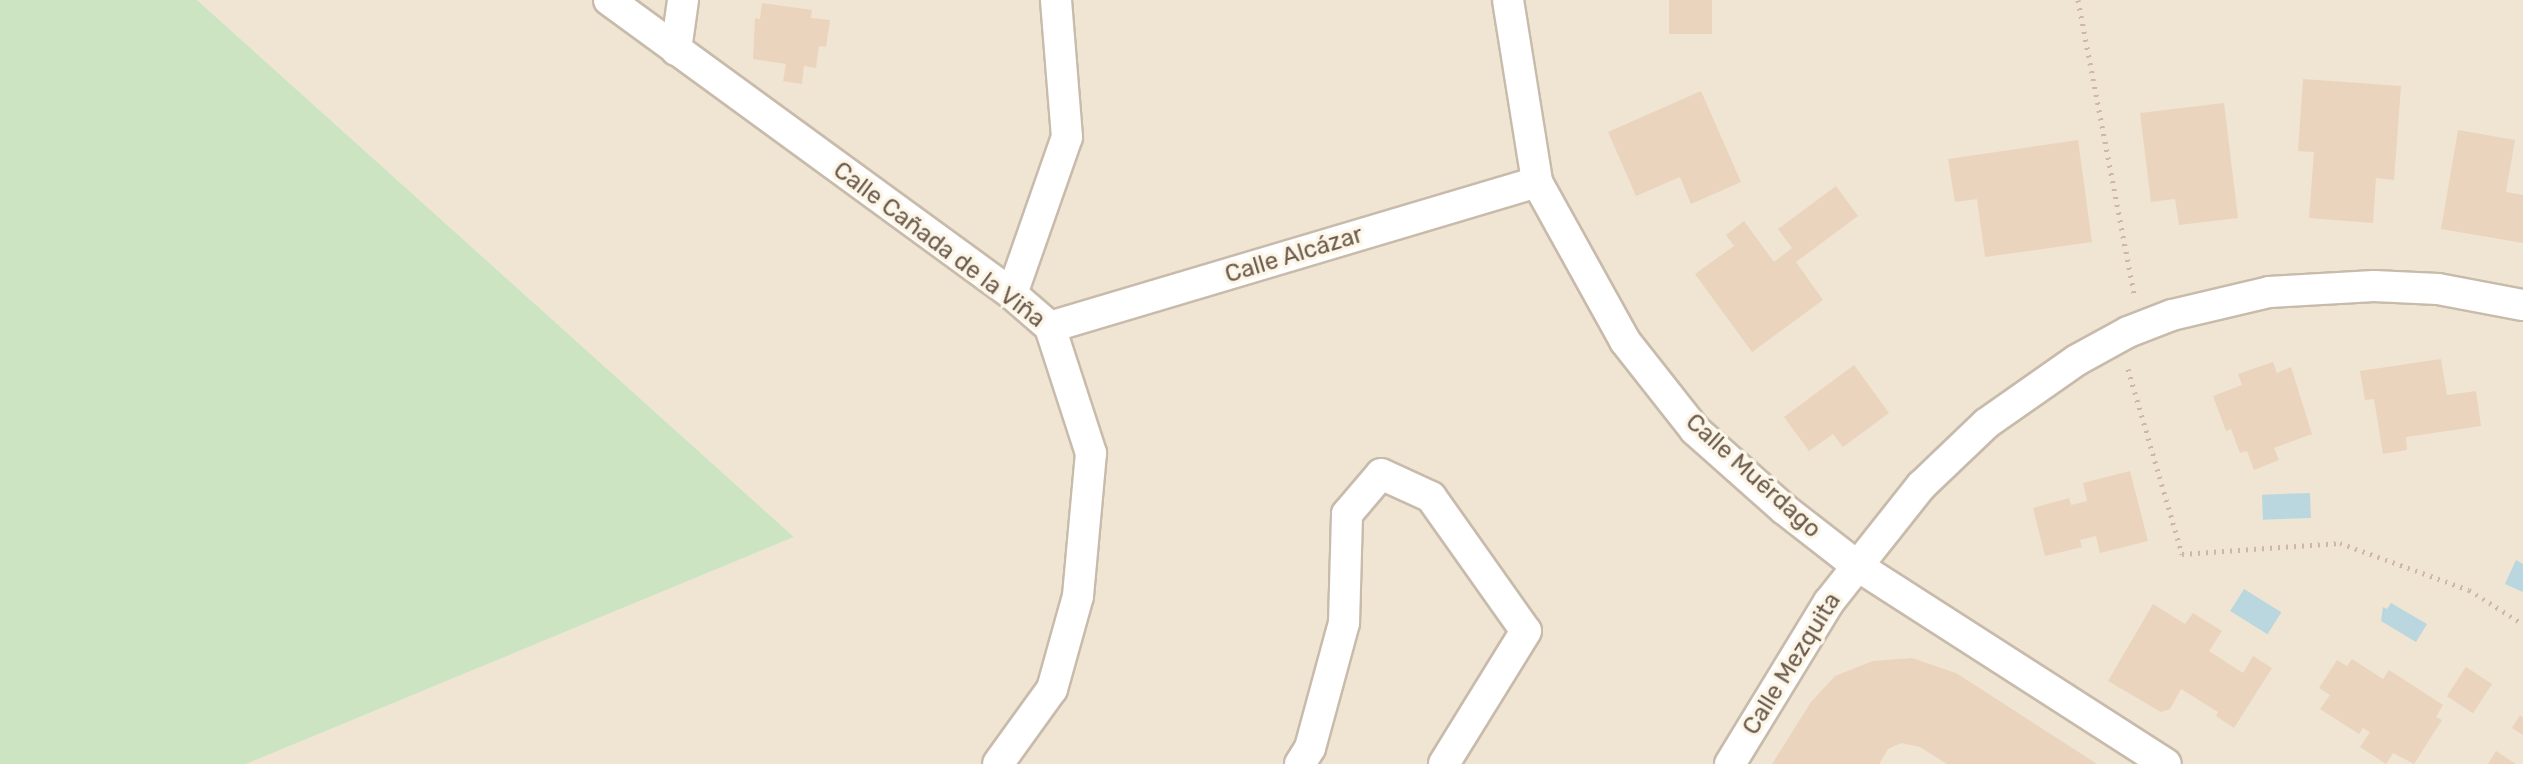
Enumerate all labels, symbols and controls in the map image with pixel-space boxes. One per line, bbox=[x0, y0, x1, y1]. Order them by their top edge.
street label: Calle Cañada de la Viña bbox=[827, 156, 1051, 334]
street label: Calle Alcázar bbox=[1221, 220, 1367, 290]
street label: Calle Muérdago bbox=[1680, 408, 1826, 544]
street label: Calle Mezquita bbox=[1737, 588, 1847, 740]

